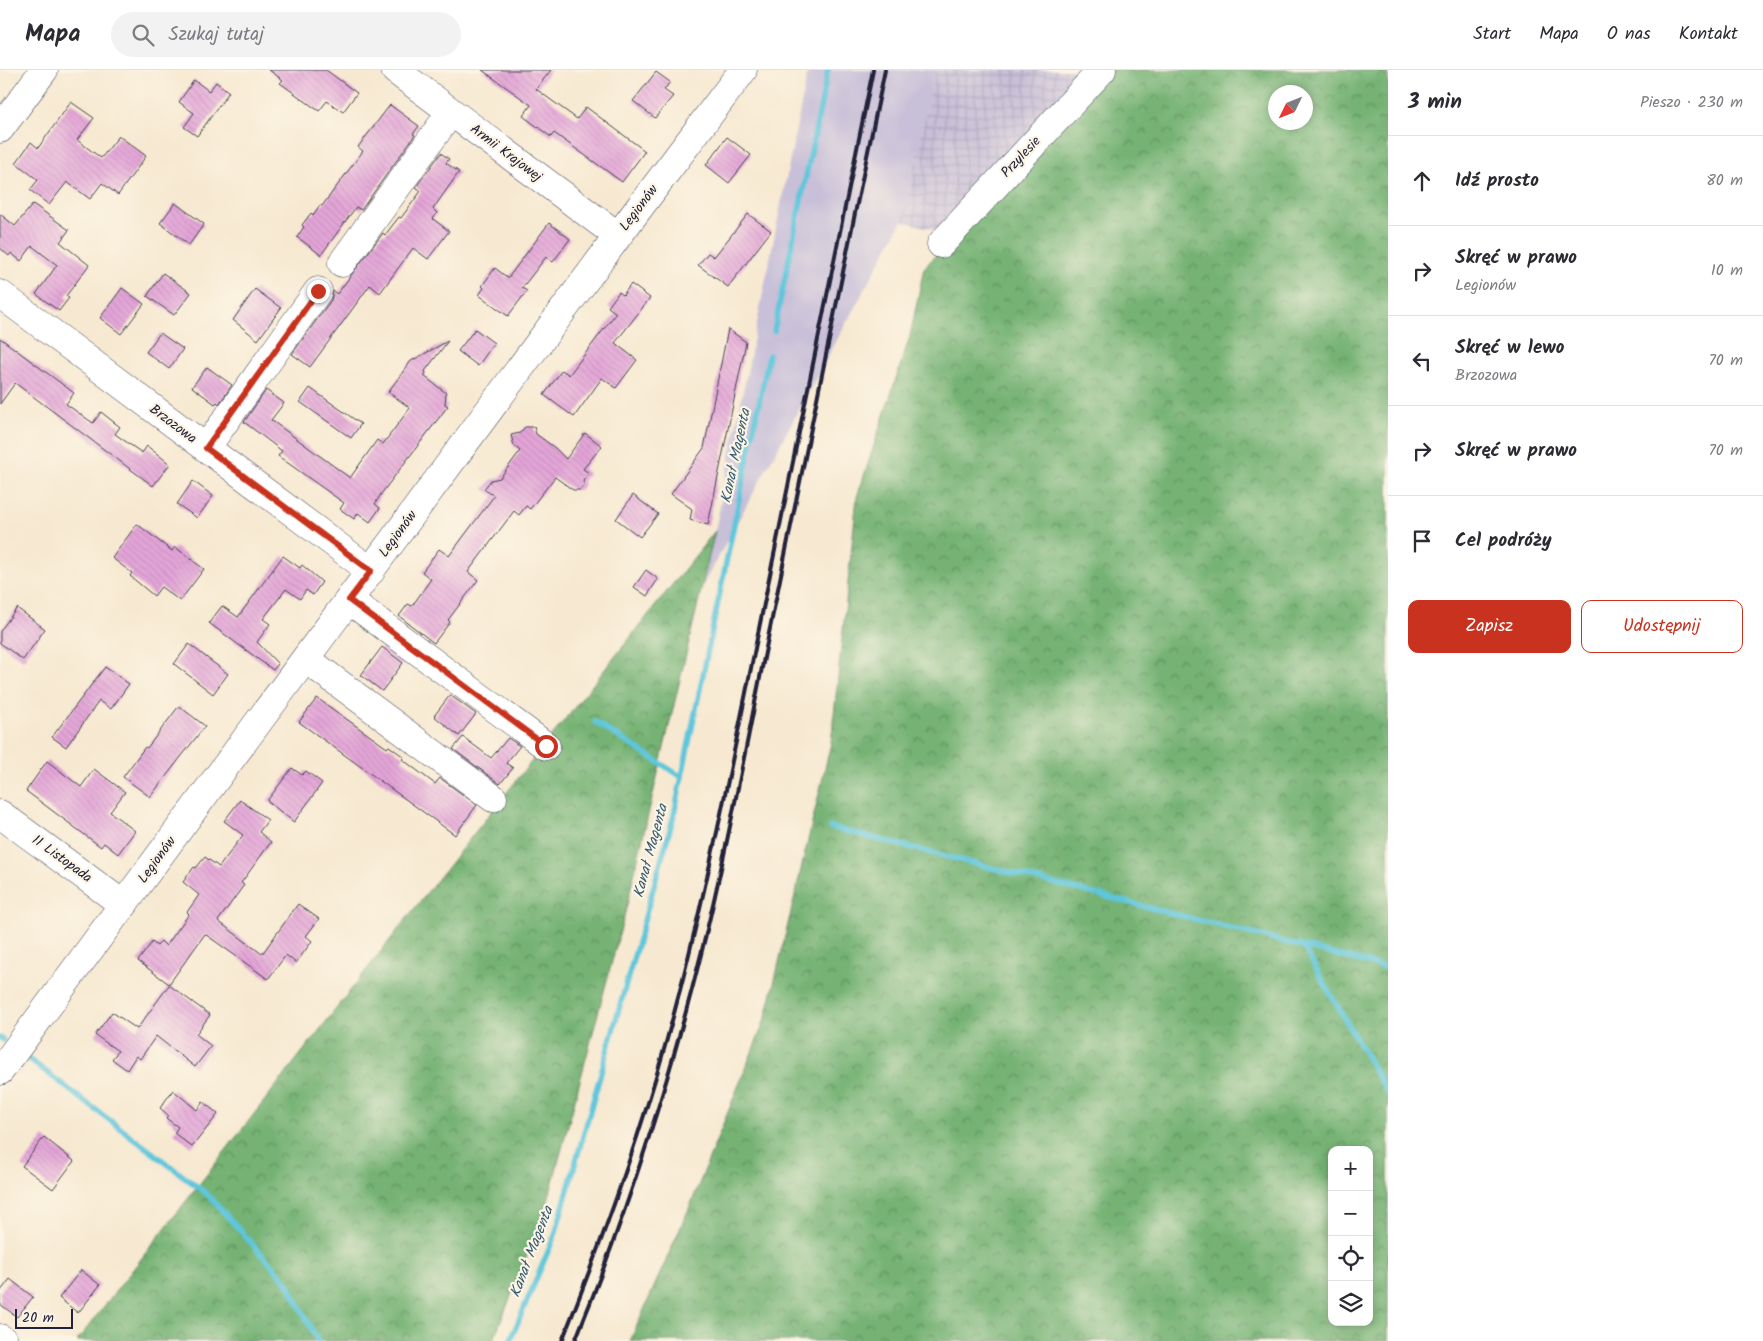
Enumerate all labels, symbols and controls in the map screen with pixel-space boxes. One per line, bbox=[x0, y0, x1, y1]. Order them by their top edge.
search box bbox=[111, 12, 461, 57]
text: Mapa bbox=[25, 15, 81, 54]
text: Szukaj tutaj bbox=[169, 20, 264, 50]
text: Start bbox=[1473, 20, 1511, 49]
text: Mapa bbox=[1539, 20, 1579, 49]
text: O nas bbox=[1607, 20, 1651, 49]
text: Kontakt bbox=[1679, 20, 1738, 49]
icon: search bbox=[129, 21, 157, 49]
north arrow bbox=[1268, 85, 1313, 130]
text: 3 min bbox=[1408, 86, 1462, 119]
text: Pieszo · 230 m bbox=[1640, 90, 1743, 115]
street label: Armii Krajowej bbox=[465, 119, 547, 188]
street label: Przylesie bbox=[996, 131, 1047, 183]
text: Idź prosto bbox=[1455, 166, 1539, 196]
icon: ahead bbox=[1408, 167, 1436, 195]
text: 80 m bbox=[1706, 168, 1743, 193]
street label: Legionów bbox=[614, 180, 664, 236]
text: Skręć w prawo bbox=[1455, 243, 1577, 273]
icon: right bbox=[1408, 257, 1436, 285]
text: 10 m bbox=[1711, 258, 1743, 283]
text: Legionów bbox=[1455, 273, 1516, 298]
route end bbox=[307, 280, 330, 303]
text: Skręć w lewo bbox=[1455, 333, 1564, 363]
icon: left bbox=[1408, 347, 1436, 375]
text: 70 m bbox=[1708, 348, 1743, 373]
text: Brzozowa bbox=[1455, 363, 1517, 388]
street label: Brzozowa bbox=[145, 399, 201, 449]
water label: Kanał Magenta bbox=[714, 406, 758, 505]
text: Skręć w prawo bbox=[1455, 436, 1577, 466]
icon: right bbox=[1408, 437, 1436, 465]
text: 70 m bbox=[1708, 438, 1743, 463]
street label: Legionów bbox=[373, 505, 423, 562]
text: Cel podróży bbox=[1455, 526, 1552, 556]
icon: arrive bbox=[1408, 527, 1436, 555]
button: Zapisz bbox=[1408, 600, 1571, 653]
button: Udostępnij bbox=[1581, 600, 1743, 653]
route start bbox=[535, 735, 558, 758]
water label: Kanał Magenta bbox=[627, 801, 675, 900]
street label: 11 Listopada bbox=[27, 830, 97, 888]
street label: Legionów bbox=[132, 831, 182, 888]
map controls bbox=[1328, 1146, 1373, 1326]
button: + bbox=[1328, 1146, 1373, 1191]
button: − bbox=[1328, 1191, 1373, 1236]
water label: Kanał Magenta bbox=[504, 1202, 561, 1301]
button: locate bbox=[1328, 1236, 1373, 1281]
button: layers bbox=[1328, 1281, 1373, 1326]
scale bar bbox=[15, 1306, 72, 1329]
text: 20 m bbox=[22, 1307, 54, 1329]

